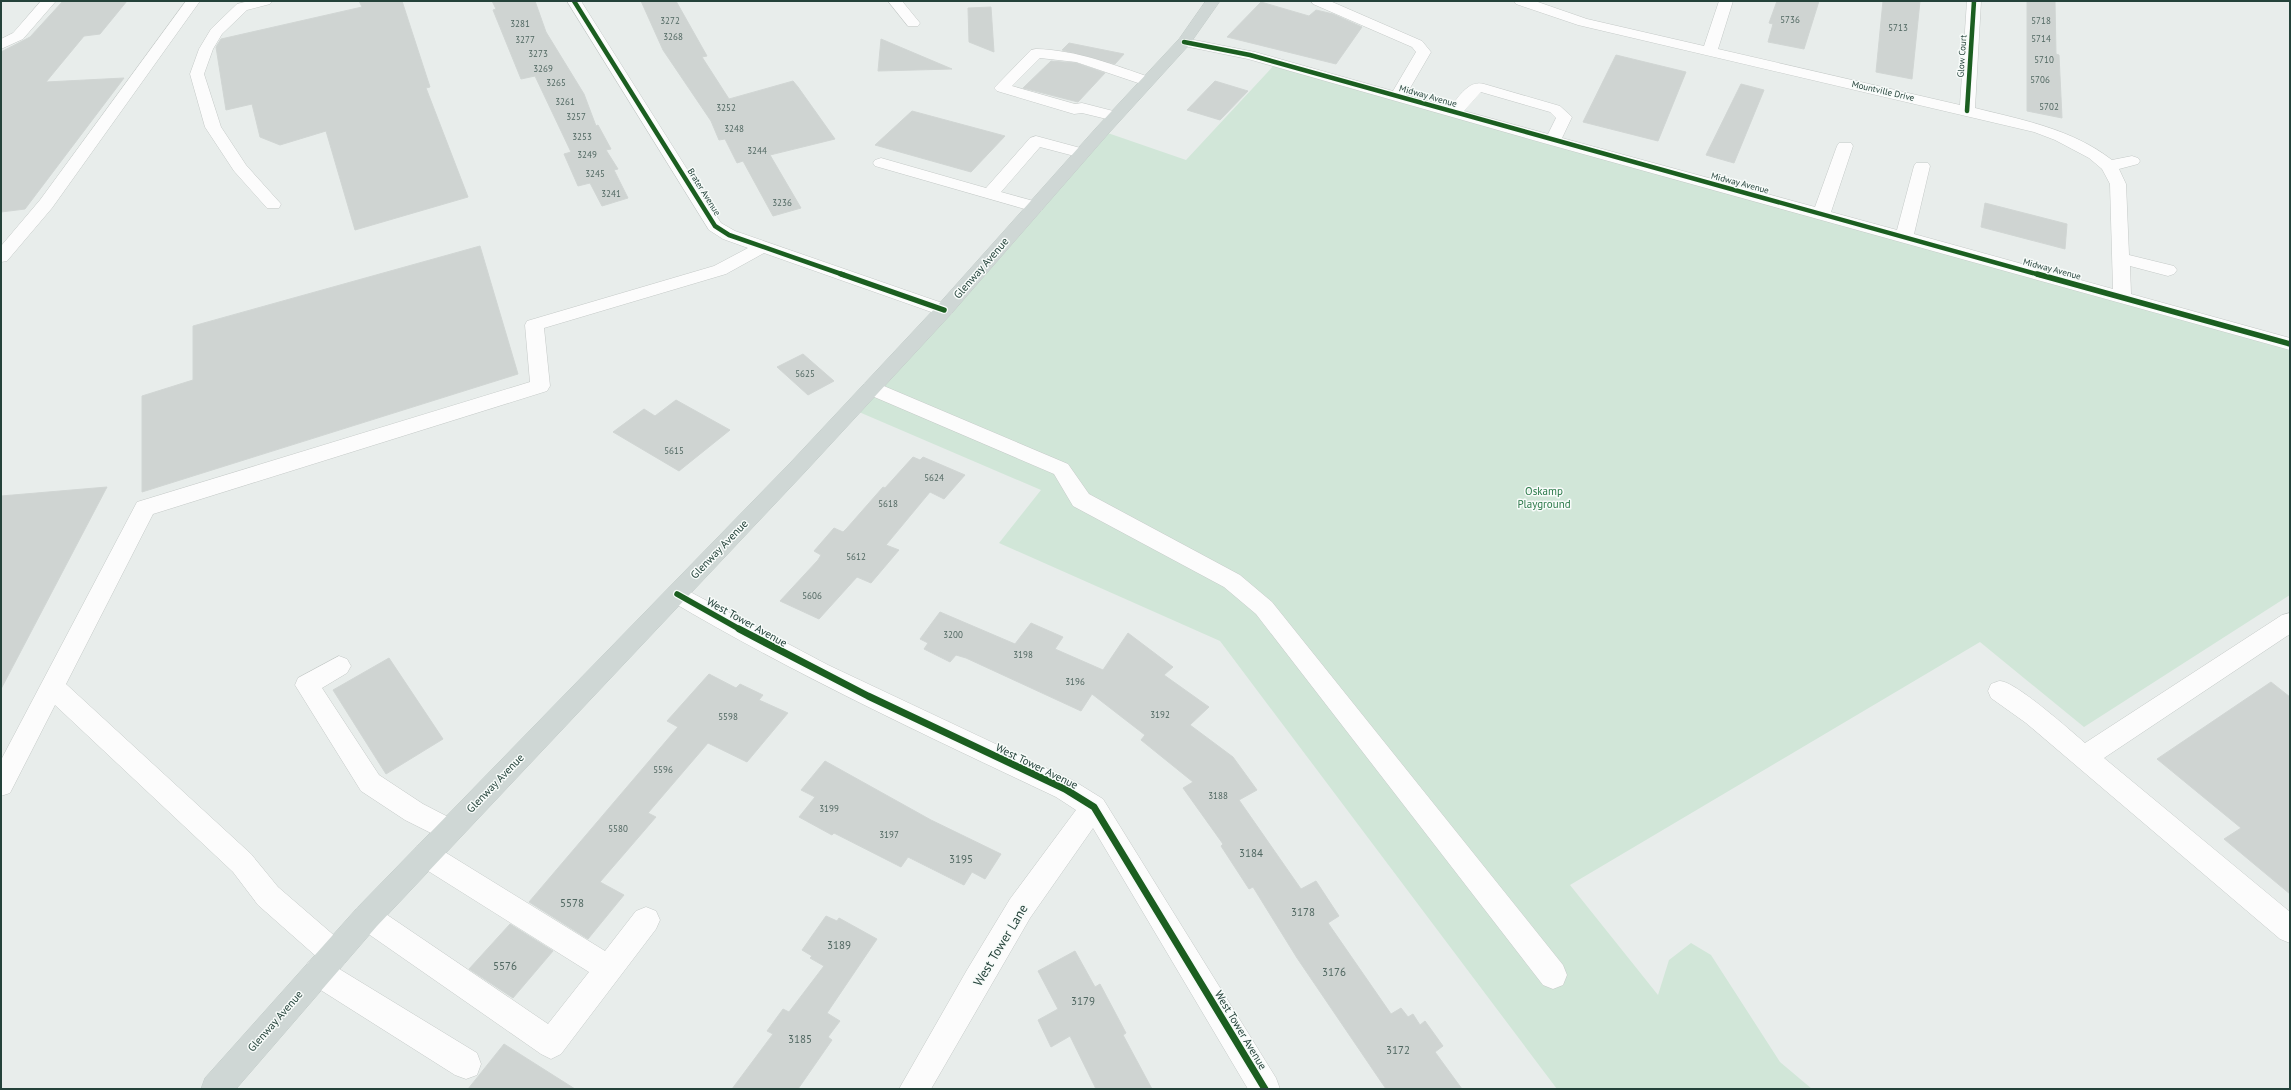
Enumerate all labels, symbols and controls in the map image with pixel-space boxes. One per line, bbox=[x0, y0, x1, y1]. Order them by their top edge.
house number: 5736 bbox=[1780, 14, 1800, 25]
house number: 3272 bbox=[660, 15, 680, 26]
house number: 5718 bbox=[2031, 15, 2051, 26]
house number: 3281 bbox=[510, 18, 530, 29]
house number: 5713 bbox=[1888, 22, 1908, 33]
house number: 3268 bbox=[663, 31, 683, 42]
house number: 5714 bbox=[2031, 33, 2051, 44]
house number: 3277 bbox=[515, 34, 535, 45]
street label: Glow Court bbox=[1955, 34, 1968, 78]
house number: 3273 bbox=[528, 48, 548, 59]
house number: 5710 bbox=[2034, 54, 2054, 65]
house number: 3269 bbox=[533, 63, 553, 74]
house number: 5706 bbox=[2030, 74, 2050, 85]
house number: 3265 bbox=[546, 77, 566, 88]
street label: Mountville Drive bbox=[1851, 78, 1916, 103]
street label: Midway Avenue bbox=[1398, 82, 1459, 109]
house number: 3261 bbox=[555, 96, 575, 107]
house number: 5702 bbox=[2039, 101, 2059, 112]
house number: 3252 bbox=[716, 102, 736, 113]
house number: 3257 bbox=[566, 111, 586, 122]
house number: 3248 bbox=[724, 123, 744, 134]
house number: 3253 bbox=[572, 131, 592, 142]
house number: 3244 bbox=[747, 145, 767, 156]
house number: 3249 bbox=[577, 149, 597, 160]
street label: Brater Avenue bbox=[686, 166, 724, 218]
house number: 3245 bbox=[585, 168, 605, 179]
street label: Midway Avenue bbox=[1710, 169, 1771, 196]
house number: 3241 bbox=[601, 188, 621, 199]
house number: 3236 bbox=[772, 197, 792, 208]
street label: Glenway Avenue bbox=[951, 234, 1012, 302]
street label: Midway Avenue bbox=[2022, 255, 2083, 282]
house number: 5625 bbox=[795, 368, 815, 379]
house number: 5615 bbox=[664, 445, 684, 456]
house number: 5624 bbox=[924, 472, 944, 483]
park label: Oskamp Playground bbox=[1517, 484, 1571, 511]
house number: 5618 bbox=[878, 498, 898, 509]
street label: Glenway Avenue bbox=[687, 516, 751, 581]
house number: 5612 bbox=[846, 551, 866, 562]
house number: 5606 bbox=[802, 590, 822, 601]
street label: West Tower Avenue bbox=[704, 594, 790, 650]
house number: 3200 bbox=[943, 629, 963, 640]
house number: 3198 bbox=[1013, 649, 1033, 660]
house number: 3196 bbox=[1065, 676, 1085, 687]
house number: 3192 bbox=[1150, 709, 1170, 720]
house number: 5598 bbox=[718, 711, 738, 722]
street label: West Tower Avenue bbox=[994, 740, 1081, 792]
street label: Glenway Avenue bbox=[463, 750, 527, 815]
house number: 5596 bbox=[653, 764, 673, 775]
house number: 3188 bbox=[1208, 790, 1228, 801]
house number: 3199 bbox=[819, 803, 839, 814]
house number: 5580 bbox=[608, 823, 628, 834]
house number: 3197 bbox=[879, 829, 899, 840]
house number: 3184 bbox=[1239, 846, 1263, 860]
house number: 3195 bbox=[949, 852, 973, 866]
house number: 5578 bbox=[560, 896, 584, 910]
street label: West Tower Lane bbox=[969, 901, 1032, 989]
house number: 3178 bbox=[1291, 905, 1315, 919]
house number: 3189 bbox=[827, 938, 851, 952]
house number: 5576 bbox=[493, 959, 517, 973]
house number: 3176 bbox=[1322, 965, 1346, 979]
street label: Glenway Avenue bbox=[245, 987, 306, 1055]
street label: West Tower Avenue bbox=[1212, 988, 1270, 1072]
house number: 3179 bbox=[1071, 994, 1095, 1008]
house number: 3185 bbox=[788, 1032, 812, 1046]
house number: 3172 bbox=[1386, 1043, 1410, 1057]

